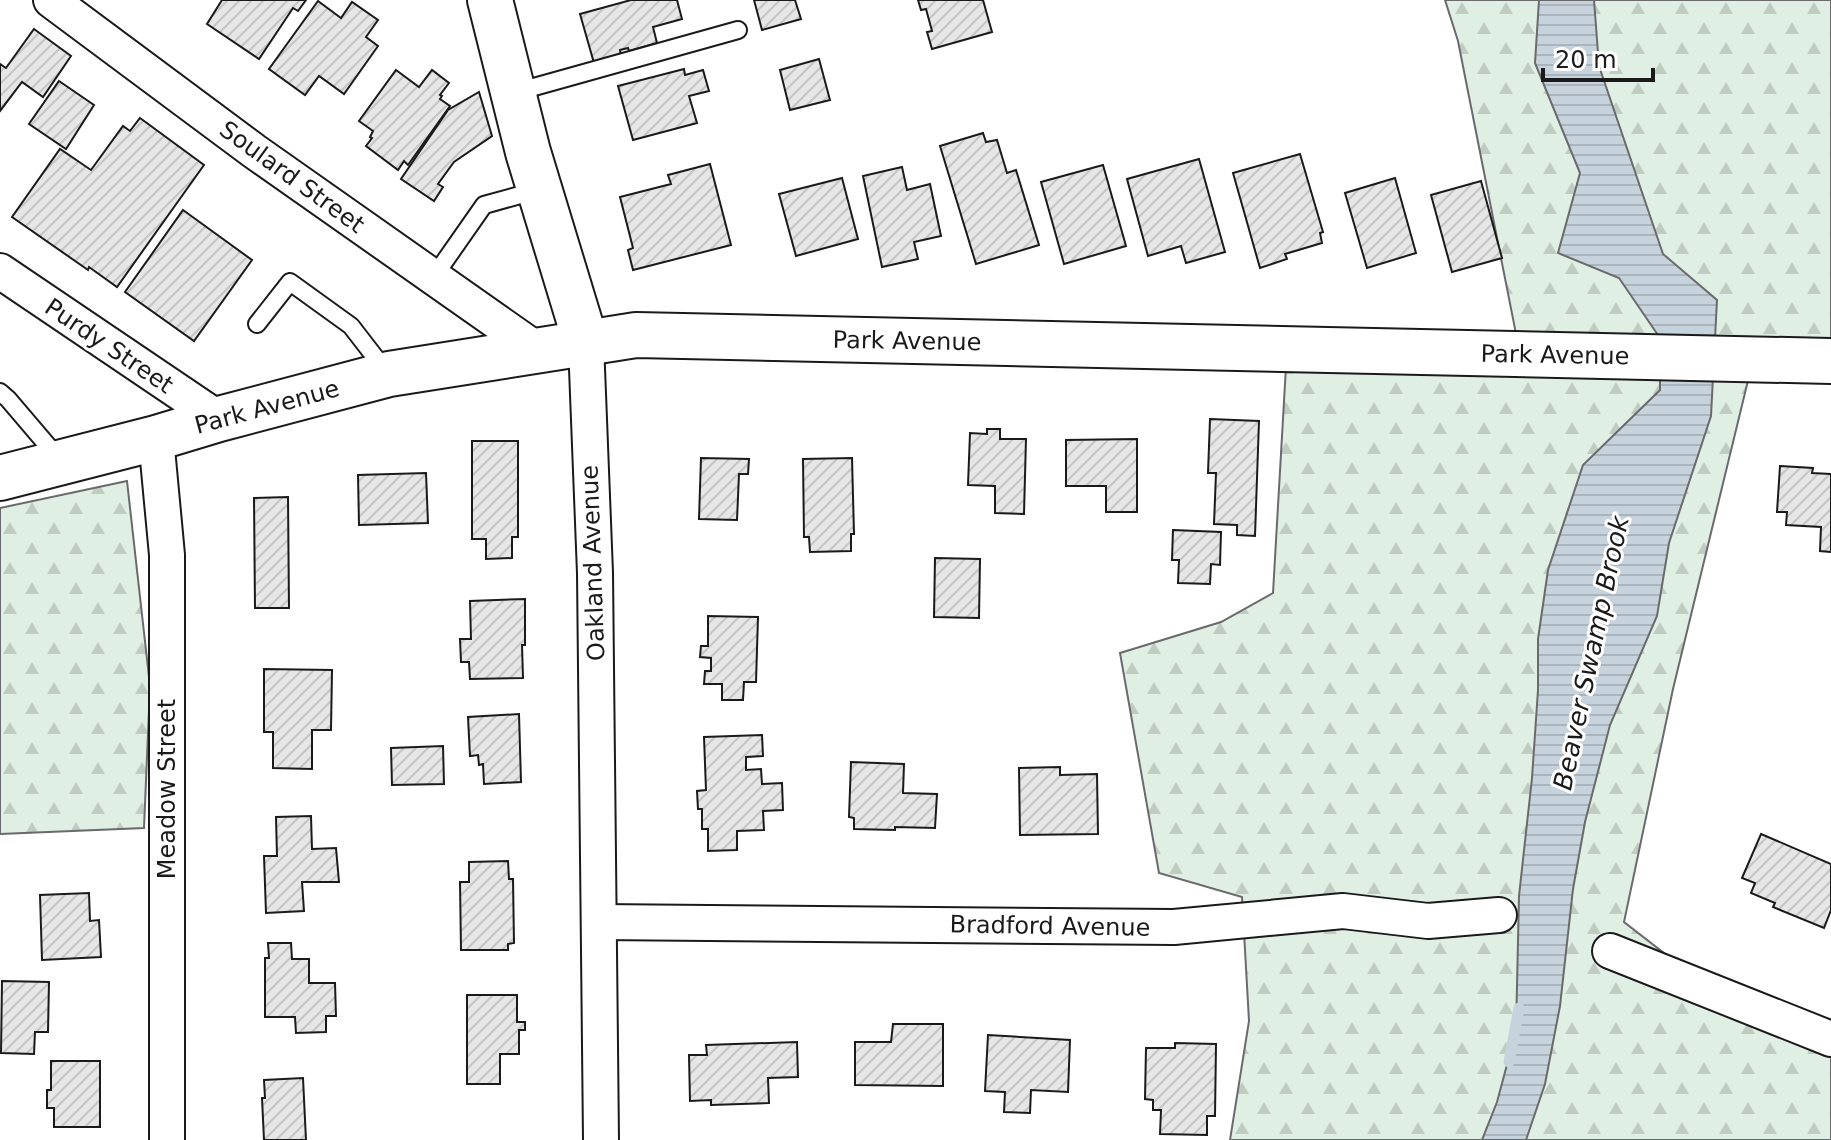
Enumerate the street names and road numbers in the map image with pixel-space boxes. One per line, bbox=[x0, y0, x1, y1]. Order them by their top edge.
street label: Soulard Street bbox=[214, 115, 370, 239]
street label: Purdy Street bbox=[40, 293, 178, 399]
street label: Park Avenue bbox=[832, 326, 982, 356]
street label: Park Avenue bbox=[1480, 340, 1630, 370]
street label: Park Avenue bbox=[192, 374, 342, 440]
street label: Oakland Avenue bbox=[576, 465, 610, 661]
street label: Meadow Street bbox=[153, 699, 181, 879]
street label: Bradford Avenue bbox=[949, 910, 1151, 942]

